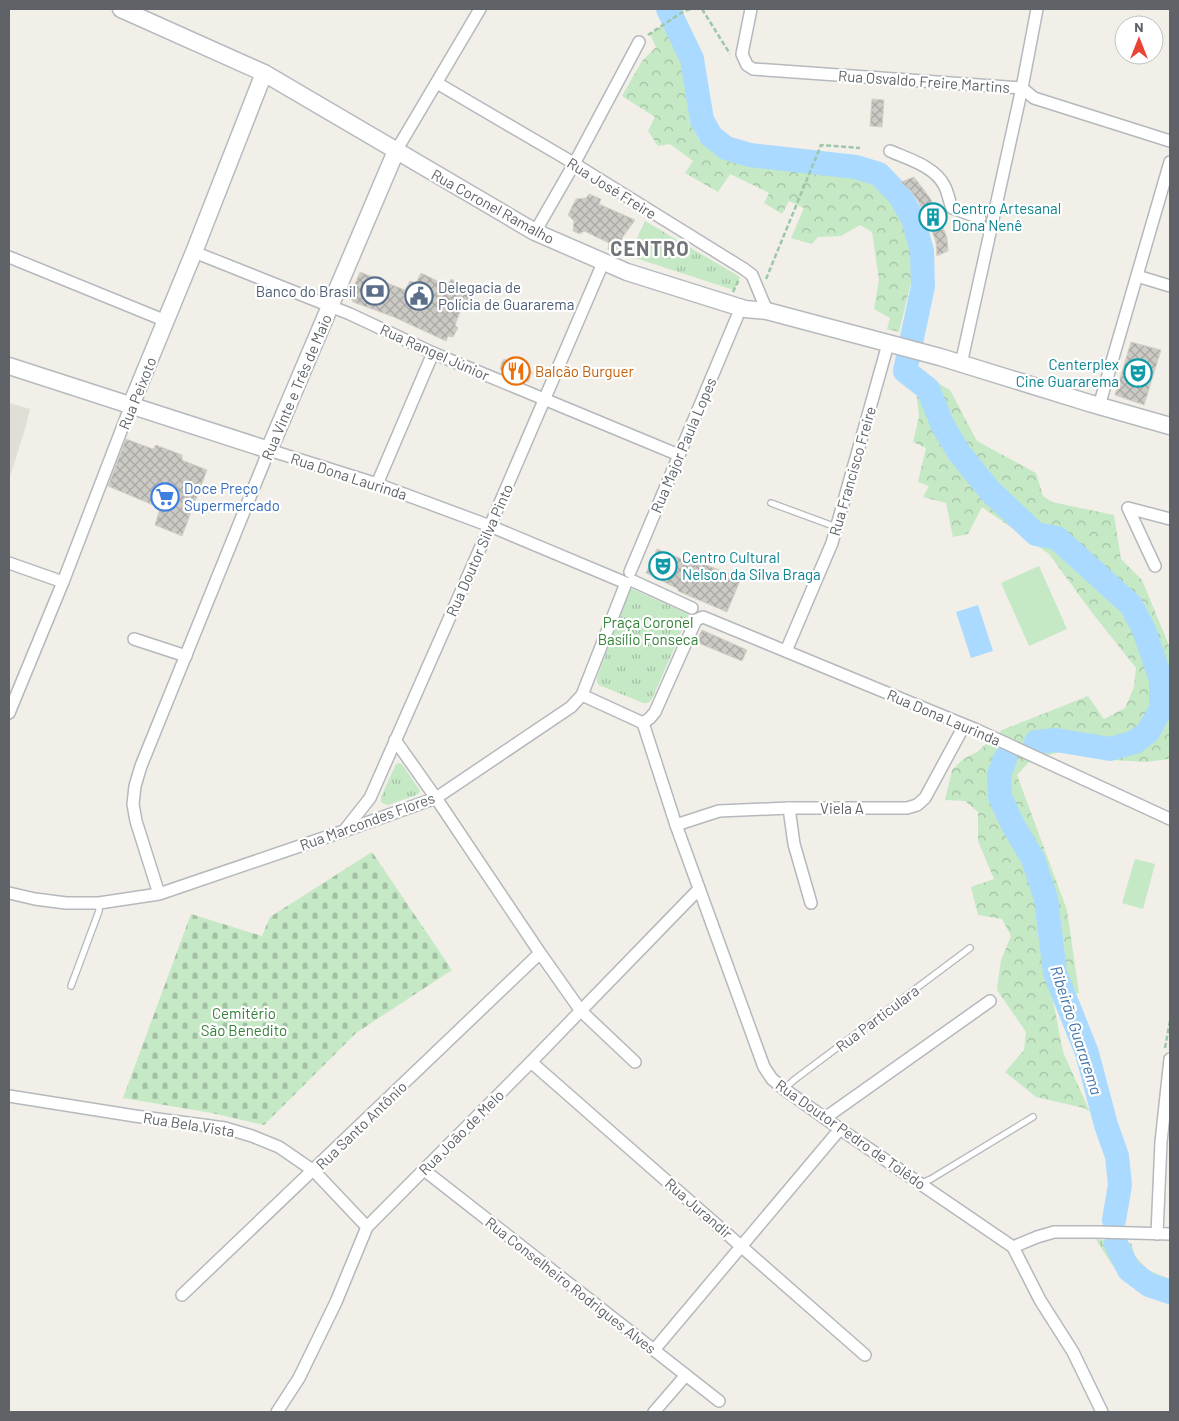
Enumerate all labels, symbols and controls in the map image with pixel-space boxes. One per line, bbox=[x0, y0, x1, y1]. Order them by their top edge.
north arrow bbox=[1114, 15, 1164, 65]
text: N bbox=[1134, 18, 1144, 35]
street label: Rua Osvaldo Freire Martins bbox=[838, 66, 1010, 96]
street label: Rua José Freire bbox=[564, 153, 660, 223]
street label: Rua Coronel Ramalho bbox=[428, 165, 558, 247]
place label: Centro Artesanal Dona Nenê bbox=[952, 199, 1061, 234]
building icon: Centro Artesanal Dona Nenê bbox=[918, 202, 948, 232]
district label: CENTRO bbox=[610, 236, 690, 260]
bank icon: Banco do Brasil bbox=[360, 276, 390, 306]
place label: Delegacia de Polícia de Guararema bbox=[438, 278, 574, 313]
public building icon: Delegacia de Polícia de Guararema bbox=[404, 281, 434, 311]
place label: Banco do Brasil bbox=[256, 282, 356, 300]
street label: Rua Vinte e Três de Maio bbox=[257, 311, 335, 463]
street label: Rua Rangel Júnior bbox=[378, 320, 493, 384]
street label: Rua Peixoto bbox=[114, 354, 160, 432]
place label: Centerplex Cine Guararema bbox=[1016, 355, 1119, 390]
restaurant icon: Balcão Burguer bbox=[501, 356, 531, 386]
theatre icon: Centerplex Cine Guararema bbox=[1123, 358, 1153, 388]
place label: Balcão Burguer bbox=[535, 362, 635, 380]
street label: Rua Major Paula Lopes bbox=[646, 375, 720, 515]
street label: Rua Francisco Freire bbox=[825, 404, 879, 538]
street label: Rua Dona Laurinda bbox=[288, 449, 410, 503]
place label: Doce Preço Supermercado bbox=[184, 479, 280, 514]
street label: Rua Doutor Silva Pinto bbox=[442, 481, 516, 619]
supermarket icon: Doce Preço Supermercado bbox=[150, 482, 180, 512]
place label: Centro Cultural Nelson da Silva Braga bbox=[682, 548, 821, 583]
theatre icon: Centro Cultural Nelson da Silva Braga bbox=[648, 551, 678, 581]
park label: Praça Coronel Basílio Fonseca bbox=[598, 613, 698, 648]
street label: Rua Dona Laurinda bbox=[885, 685, 1003, 749]
street label: Rua Marcondes Flores bbox=[297, 788, 437, 854]
street label: Viela A bbox=[820, 799, 864, 817]
water label: Ribeirão Guararema bbox=[1047, 963, 1107, 1097]
street label: Rua Particulara bbox=[832, 981, 922, 1055]
park label: Cemitério São Benedito bbox=[201, 1004, 287, 1039]
street label: Rua Doutor Pedro de Tolêdo bbox=[772, 1075, 930, 1193]
street label: Rua Santo Antônio bbox=[312, 1077, 410, 1173]
street label: Rua João de Melo bbox=[415, 1086, 507, 1178]
street label: Rua Bela Vista bbox=[142, 1108, 236, 1140]
street label: Rua Jurandir bbox=[662, 1174, 737, 1242]
street label: Rua Conselheiro Rodrigues Alves bbox=[482, 1213, 660, 1357]

